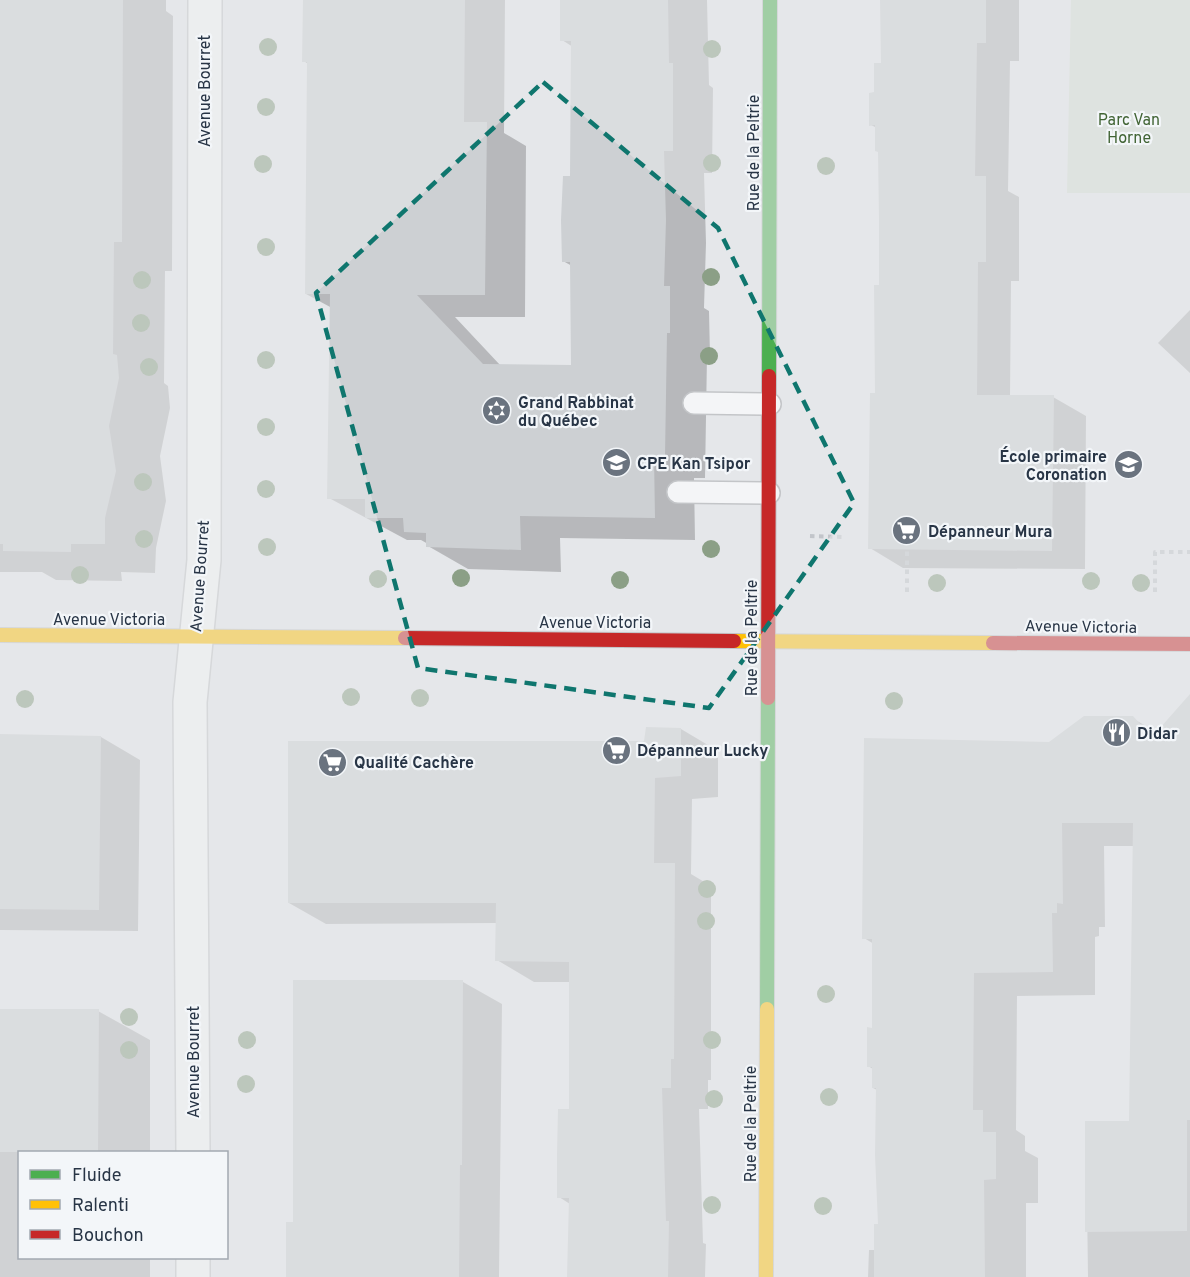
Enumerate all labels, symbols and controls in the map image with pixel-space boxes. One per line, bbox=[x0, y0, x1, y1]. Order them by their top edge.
street label: Avenue Bourret bbox=[196, 35, 216, 147]
street label: Rue de la Peltrie bbox=[745, 95, 765, 211]
park label: Parc Van Horne bbox=[1098, 111, 1160, 149]
place label: Grand Rabbinat du Québec bbox=[518, 394, 634, 432]
synagogue icon: Grand Rabbinat du Québec bbox=[481, 395, 513, 427]
place label: École primaire Coronation bbox=[999, 446, 1107, 486]
school or university icon: CPE Kan Tsipor bbox=[600, 447, 632, 479]
school or university icon: École primaire Coronation bbox=[1112, 449, 1144, 481]
place label: CPE Kan Tsipor bbox=[637, 455, 751, 475]
supermarket icon: Dépanneur Mura bbox=[891, 515, 923, 547]
street label: Avenue Bourret bbox=[187, 519, 215, 633]
place label: Dépanneur Mura bbox=[928, 523, 1052, 543]
street label: Rue de la Peltrie bbox=[743, 580, 763, 696]
street label: Avenue Victoria bbox=[53, 611, 165, 631]
street label: Avenue Victoria bbox=[539, 614, 651, 634]
street label: Avenue Victoria bbox=[1025, 617, 1137, 639]
restaurant icon: Didar bbox=[1100, 717, 1132, 749]
place label: Didar bbox=[1137, 725, 1178, 745]
supermarket icon: Dépanneur Lucky bbox=[600, 734, 632, 766]
place label: Dépanneur Lucky bbox=[637, 742, 768, 762]
supermarket icon: Qualité Cachère bbox=[317, 746, 349, 778]
place label: Qualité Cachère bbox=[354, 754, 474, 774]
street label: Avenue Bourret bbox=[185, 1006, 205, 1118]
street label: Rue de la Peltrie bbox=[742, 1066, 762, 1182]
legend bbox=[18, 1151, 228, 1259]
text: Fluide bbox=[72, 1165, 121, 1188]
text: Ralenti bbox=[72, 1195, 129, 1218]
text: Bouchon bbox=[72, 1225, 144, 1248]

